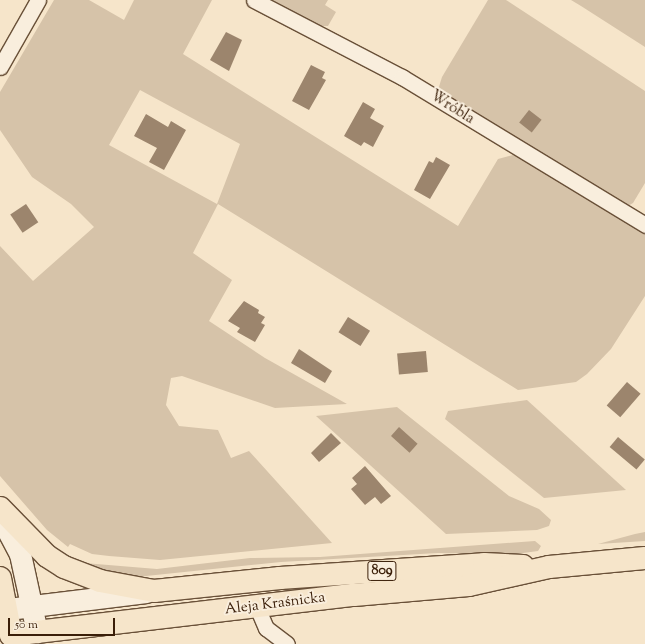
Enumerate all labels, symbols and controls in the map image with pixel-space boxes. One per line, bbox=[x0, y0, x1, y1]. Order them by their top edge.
street label: Wróbla bbox=[427, 87, 477, 129]
road number: 809 bbox=[367, 559, 397, 583]
street label: Aleja Kraśnicka bbox=[224, 589, 326, 619]
scale bar bbox=[10, 610, 117, 636]
text: 50 m bbox=[15, 616, 38, 634]

